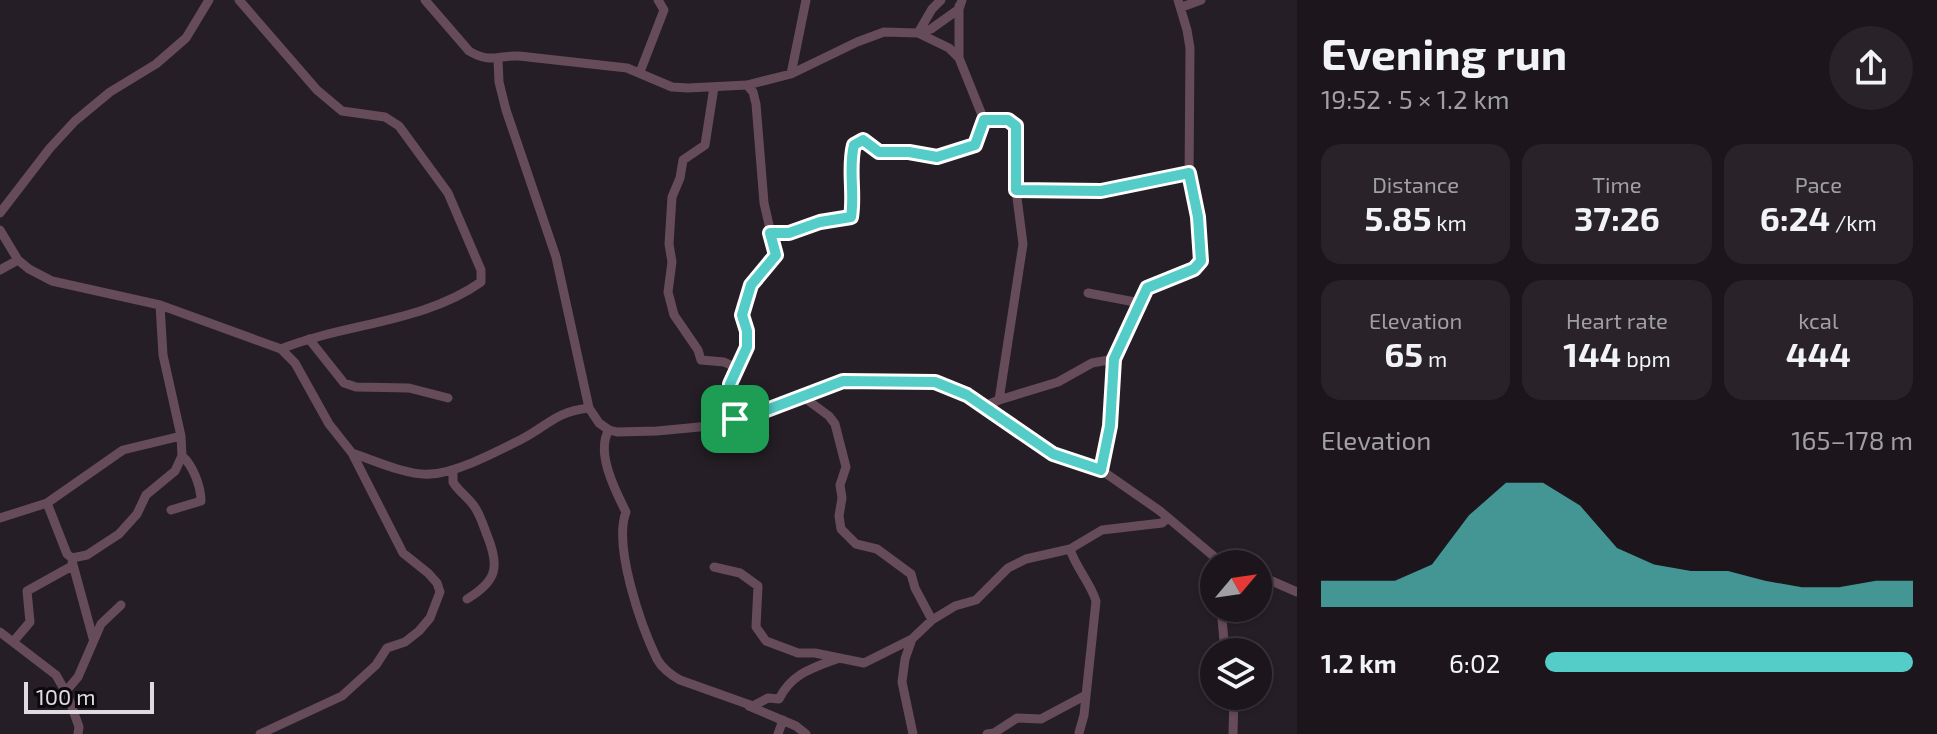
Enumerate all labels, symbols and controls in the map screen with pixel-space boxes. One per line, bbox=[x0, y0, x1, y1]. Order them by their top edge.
text: Evening run bbox=[1321, 26, 1567, 79]
button: share bbox=[1829, 26, 1913, 110]
text: 19:52 · 5 × 1.2 km bbox=[1321, 83, 1509, 114]
text: Distance bbox=[1372, 171, 1459, 197]
text: Time bbox=[1592, 171, 1642, 197]
text: Pace bbox=[1795, 171, 1842, 197]
text: 5.85 bbox=[1364, 197, 1431, 238]
text: 37:26 bbox=[1574, 197, 1660, 238]
text: 6:24 bbox=[1760, 197, 1830, 238]
text: km bbox=[1431, 209, 1467, 235]
text: /km bbox=[1830, 209, 1877, 235]
text: Elevation bbox=[1369, 307, 1462, 333]
text: Heart rate bbox=[1566, 307, 1668, 333]
text: kcal bbox=[1798, 307, 1838, 333]
text: 65 bbox=[1384, 333, 1423, 374]
text: 144 bbox=[1563, 333, 1621, 374]
text: 444 bbox=[1786, 333, 1851, 374]
text: m bbox=[1423, 345, 1447, 371]
text: bpm bbox=[1621, 345, 1671, 371]
pin bbox=[701, 385, 769, 453]
icon: arrive bbox=[713, 397, 757, 441]
text: Elevation bbox=[1321, 424, 1431, 455]
text: 165–178 m bbox=[1791, 424, 1913, 455]
north arrow bbox=[1200, 550, 1272, 622]
map controls bbox=[1200, 550, 1272, 710]
button: layers bbox=[1200, 638, 1272, 710]
text: 1.2 km bbox=[1321, 647, 1397, 678]
text: 6:02 bbox=[1449, 647, 1500, 678]
scale bar bbox=[24, 678, 154, 714]
text: 100 m bbox=[36, 683, 95, 709]

